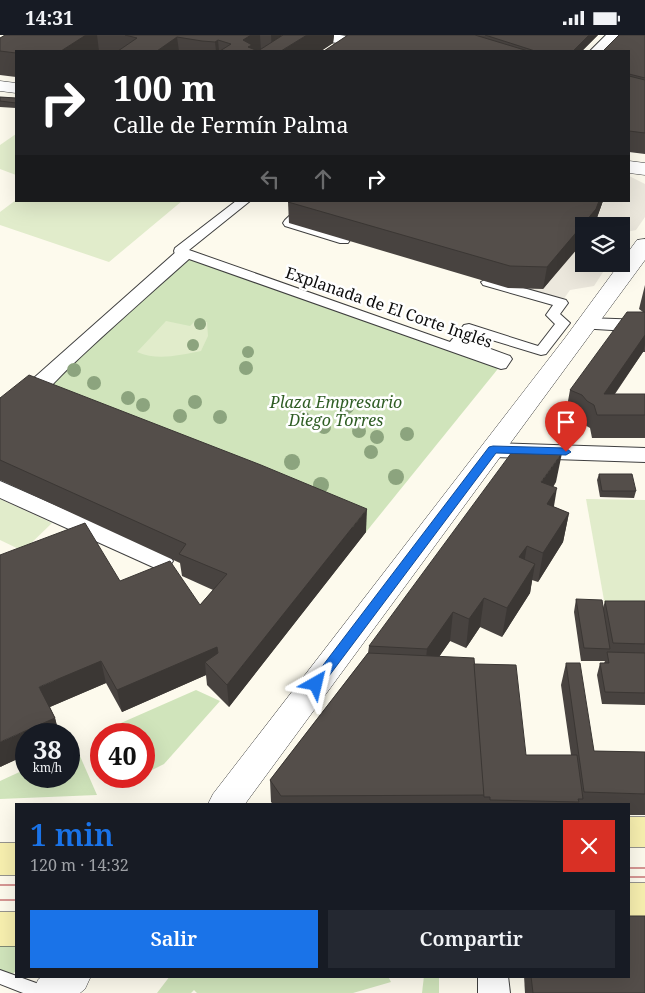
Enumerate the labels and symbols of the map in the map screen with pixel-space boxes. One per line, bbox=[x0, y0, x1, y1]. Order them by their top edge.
street label: Explanada de El Corte Inglés bbox=[283, 261, 495, 353]
park label: Plaza Empresario Diego Torres bbox=[269, 391, 402, 431]
pin bbox=[545, 401, 587, 452]
position arrow bbox=[289, 657, 341, 709]
speed limit sign: 40 bbox=[90, 723, 155, 788]

